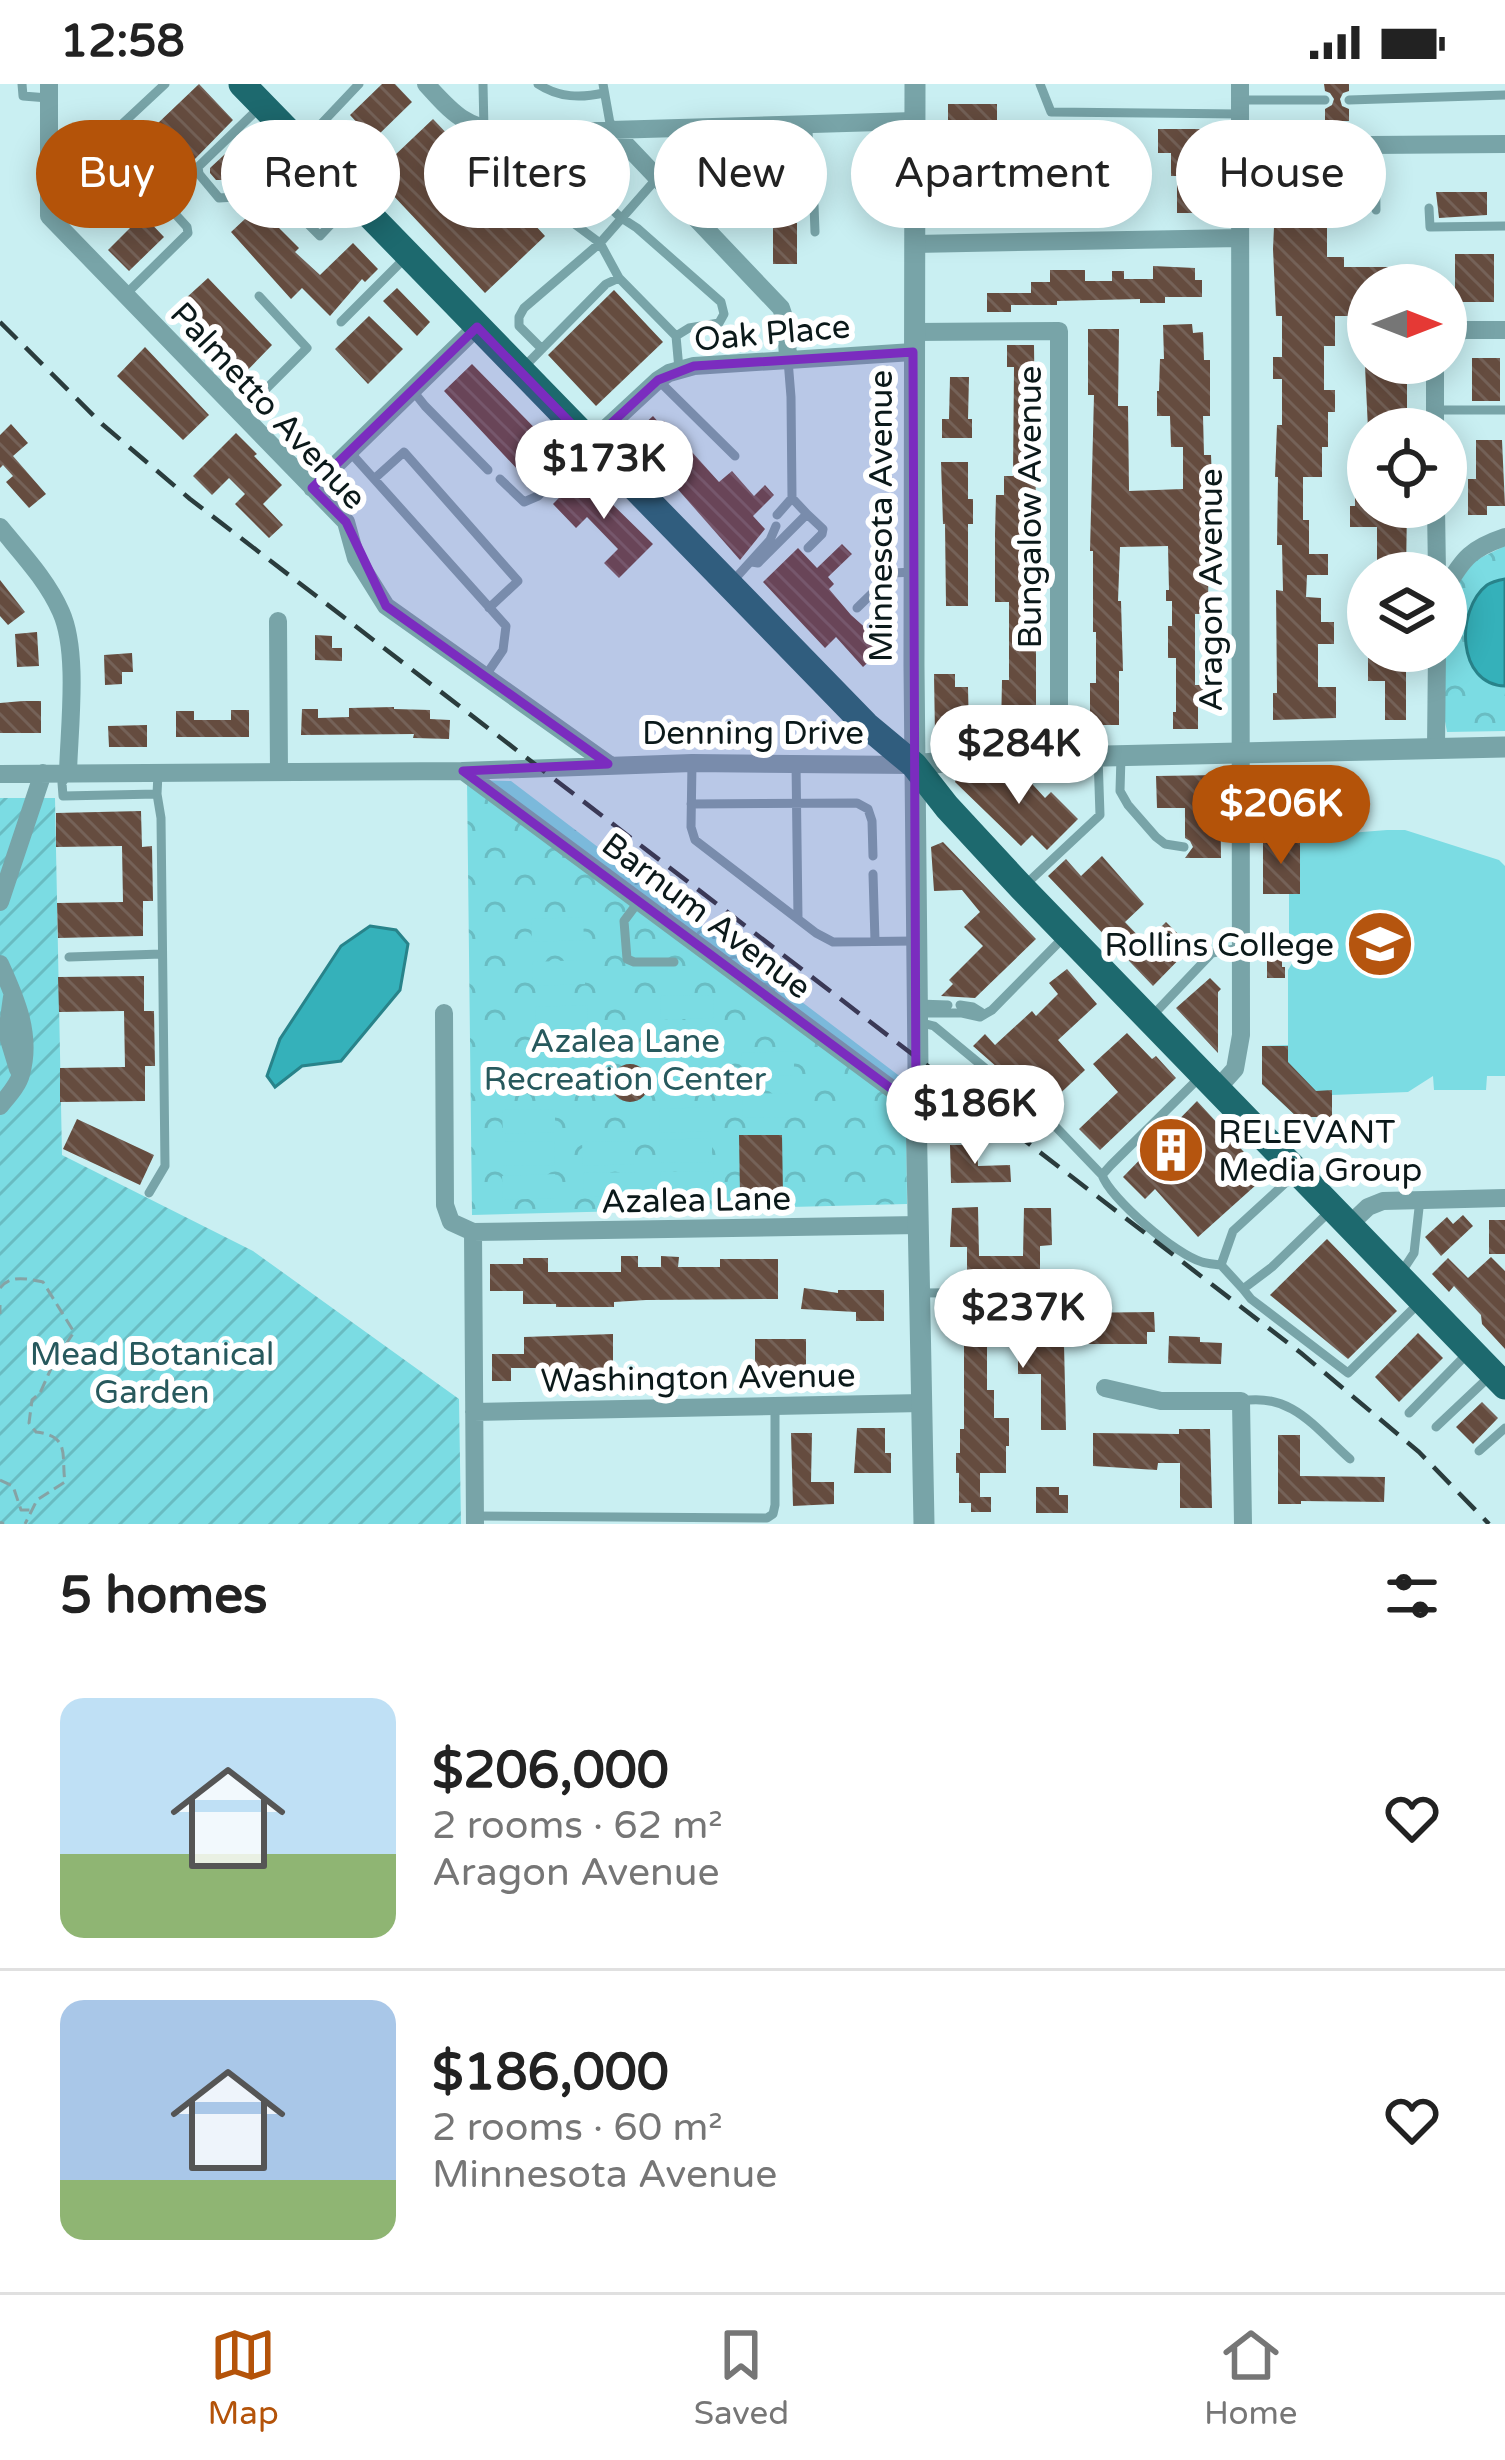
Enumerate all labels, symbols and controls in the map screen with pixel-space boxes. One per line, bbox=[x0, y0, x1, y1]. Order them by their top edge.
text: 12:58 bbox=[60, 15, 185, 69]
chip: Buy bbox=[36, 120, 197, 228]
chip: Rent bbox=[221, 120, 400, 228]
chip: Filters bbox=[424, 120, 630, 228]
chip: New bbox=[654, 120, 827, 228]
chip: Apartment bbox=[851, 120, 1152, 228]
chip: House bbox=[1176, 120, 1386, 228]
north arrow bbox=[1347, 264, 1467, 384]
map controls bbox=[1347, 264, 1467, 672]
street label: Palmetto Avenue bbox=[162, 294, 374, 518]
street label: Oak Place bbox=[693, 307, 852, 360]
street label: Bungalow Avenue bbox=[1011, 365, 1050, 649]
street label: Minnesota Avenue bbox=[862, 370, 901, 662]
button: locate bbox=[1347, 408, 1467, 528]
pin: $173K bbox=[520, 420, 688, 522]
text: $173K bbox=[542, 435, 666, 482]
street label: Aragon Avenue bbox=[1192, 468, 1231, 712]
button: layers bbox=[1347, 552, 1467, 672]
pin: $284K bbox=[935, 705, 1103, 807]
street label: Denning Drive bbox=[642, 714, 864, 753]
text: $284K bbox=[957, 720, 1081, 767]
pin: $206K bbox=[1197, 765, 1365, 867]
text: $206K bbox=[1219, 780, 1343, 827]
street label: Barnum Avenue bbox=[594, 825, 818, 1007]
school or university icon: Rollins College bbox=[1345, 909, 1415, 979]
place label: Rollins College bbox=[1104, 926, 1334, 965]
park label: Azalea Lane Recreation Center bbox=[484, 1022, 767, 1099]
pin: $186K bbox=[891, 1065, 1059, 1167]
text: $186K bbox=[913, 1080, 1037, 1127]
place label: RELEVANT Media Group bbox=[1218, 1113, 1422, 1190]
building icon: RELEVANT Media Group bbox=[1136, 1115, 1206, 1185]
street label: Azalea Lane bbox=[601, 1179, 791, 1222]
pin: $237K bbox=[939, 1269, 1107, 1371]
text: $237K bbox=[961, 1284, 1085, 1331]
park label: Mead Botanical Garden bbox=[30, 1335, 274, 1412]
street label: Washington Avenue bbox=[540, 1356, 856, 1401]
icon: filters bbox=[1379, 1563, 1445, 1629]
text: 5 homes bbox=[60, 1565, 268, 1627]
text: $206,000 bbox=[432, 1740, 669, 1802]
icon: home bbox=[156, 1746, 300, 1890]
icon: heart bbox=[1379, 1785, 1445, 1851]
text: 2 rooms · 62 m² bbox=[432, 1802, 723, 1849]
text: Aragon Avenue bbox=[432, 1849, 720, 1896]
text: $186,000 bbox=[432, 2042, 669, 2104]
icon: home bbox=[156, 2048, 300, 2192]
icon: heart bbox=[1379, 2087, 1445, 2153]
text: 2 rooms · 60 m² bbox=[432, 2104, 723, 2151]
text: Minnesota Avenue bbox=[432, 2151, 777, 2198]
tab: Map bbox=[207, 2322, 279, 2433]
tab: Saved bbox=[694, 2322, 789, 2433]
tab: Home bbox=[1204, 2322, 1298, 2433]

